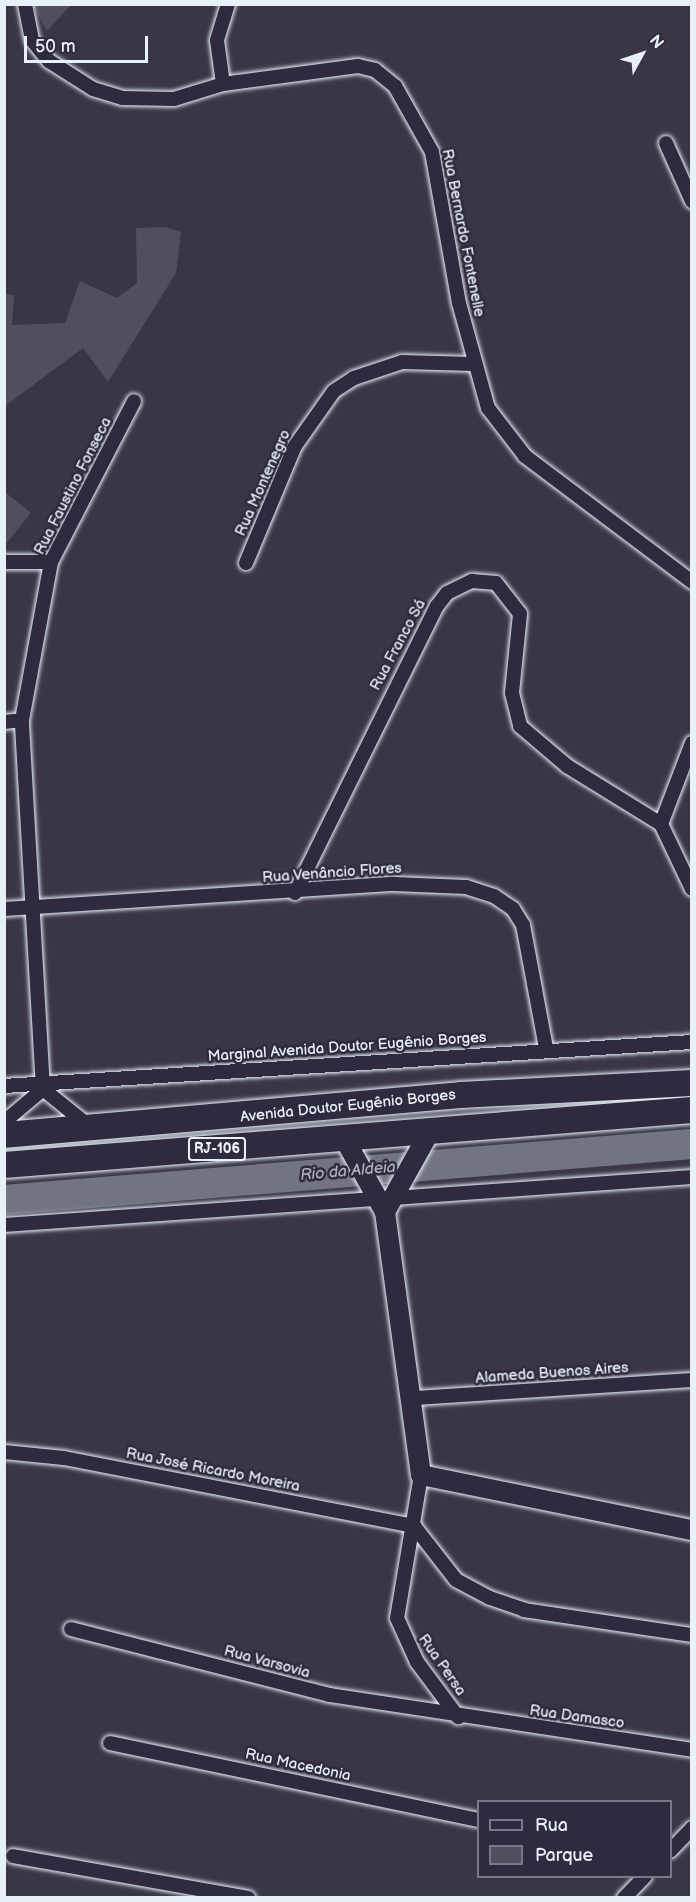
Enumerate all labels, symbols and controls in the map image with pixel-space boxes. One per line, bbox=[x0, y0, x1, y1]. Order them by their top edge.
scale bar bbox=[27, 24, 152, 62]
north arrow bbox=[612, 24, 672, 84]
text: N bbox=[645, 31, 667, 53]
text: 50 m bbox=[35, 36, 76, 57]
street label: Rua Bernardo Fontenelle bbox=[438, 147, 488, 319]
street label: Rua Faustino Fonseca bbox=[31, 414, 115, 558]
street label: Rua Montenegro bbox=[232, 427, 294, 539]
street label: Rua Franco Sá bbox=[366, 596, 430, 694]
street label: Rua Venâncio Flores bbox=[261, 859, 403, 887]
street label: Marginal Avenida Doutor Eugênio Borges bbox=[207, 1028, 487, 1066]
street label: Avenida Doutor Eugênio Borges bbox=[239, 1086, 457, 1126]
road number: RJ-106 bbox=[187, 1138, 247, 1160]
water label: Rio da Aldeia bbox=[299, 1158, 397, 1186]
street label: Alameda Buenos Aires bbox=[475, 1359, 629, 1387]
street label: Rua José Ricardo Moreira bbox=[124, 1444, 302, 1496]
street label: Rua Persa bbox=[414, 1631, 470, 1699]
street label: Rua Varsovia bbox=[222, 1642, 312, 1682]
street label: Rua Damasco bbox=[528, 1701, 626, 1733]
street label: Rua Macedonia bbox=[244, 1745, 352, 1785]
legend bbox=[477, 1800, 672, 1878]
text: Rua bbox=[535, 1815, 568, 1836]
text: Parque bbox=[535, 1845, 593, 1866]

